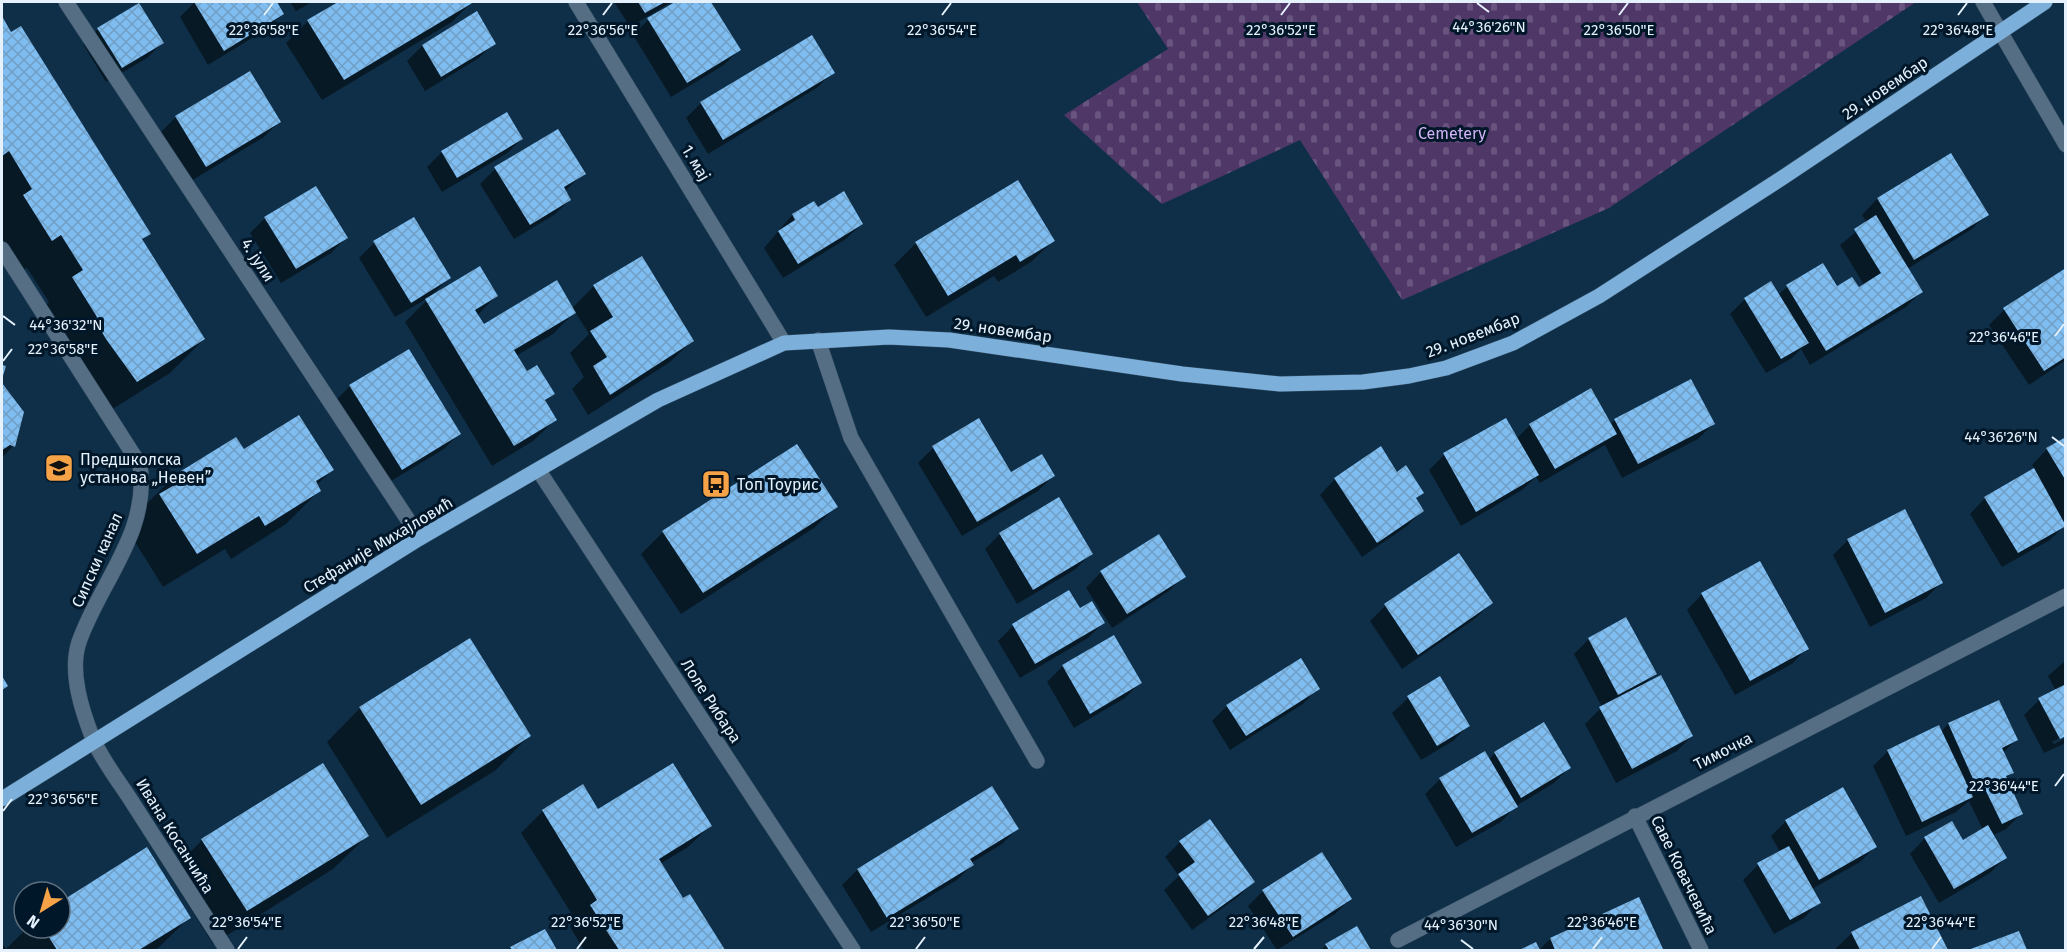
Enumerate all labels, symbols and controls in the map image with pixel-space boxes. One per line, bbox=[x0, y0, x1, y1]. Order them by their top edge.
text: 44°36'26"N bbox=[1452, 18, 1526, 36]
text: 22°36'58"E bbox=[229, 21, 299, 39]
text: 22°36'56"E bbox=[568, 21, 638, 39]
text: 22°36'54"E bbox=[907, 21, 977, 39]
text: 22°36'52"E bbox=[1246, 21, 1316, 39]
text: 22°36'50"E bbox=[1584, 21, 1654, 39]
text: 22°36'48"E bbox=[1923, 21, 1993, 39]
street label: 29. новембар bbox=[1839, 52, 1931, 124]
park label: Cemetery bbox=[1418, 124, 1486, 143]
street label: 1. мај bbox=[678, 141, 714, 185]
street label: 4. јули bbox=[237, 235, 279, 285]
street label: 29. новембар bbox=[1423, 308, 1523, 362]
street label: 29. новембар bbox=[953, 314, 1053, 346]
text: 44°36'32"N bbox=[29, 316, 103, 334]
text: 22°36'46"E bbox=[1969, 328, 2039, 346]
text: 22°36'58"E bbox=[28, 340, 98, 358]
text: 44°36'26"N bbox=[1964, 428, 2038, 446]
place label: Предшколска установа „Невен” bbox=[80, 450, 211, 487]
school or university icon: Предшколска установа „Невен” bbox=[43, 452, 75, 484]
bus stop icon: Топ Тоурис bbox=[700, 468, 732, 500]
place label: Топ Тоурис bbox=[737, 475, 819, 494]
street label: Стефаније Михајловић bbox=[300, 493, 456, 597]
street label: Сипски канал bbox=[68, 510, 126, 610]
street label: Лоле Рибара bbox=[677, 655, 745, 747]
street label: Тимочка bbox=[1691, 728, 1755, 774]
street label: Ивана Косанчића bbox=[132, 775, 218, 897]
text: 22°36'44"E bbox=[1969, 777, 2039, 795]
text: 22°36'56"E bbox=[28, 790, 98, 808]
street label: Саве Ковачевића bbox=[1647, 812, 1721, 938]
north arrow bbox=[12, 880, 72, 940]
text: N bbox=[23, 911, 43, 932]
text: 22°36'54"E bbox=[212, 913, 282, 931]
text: 22°36'52"E bbox=[551, 913, 621, 931]
text: 22°36'50"E bbox=[890, 913, 960, 931]
text: 22°36'48"E bbox=[1229, 913, 1299, 931]
text: 22°36'46"E bbox=[1567, 913, 1637, 931]
text: 22°36'44"E bbox=[1906, 913, 1976, 931]
text: 44°36'30"N bbox=[1424, 916, 1498, 934]

